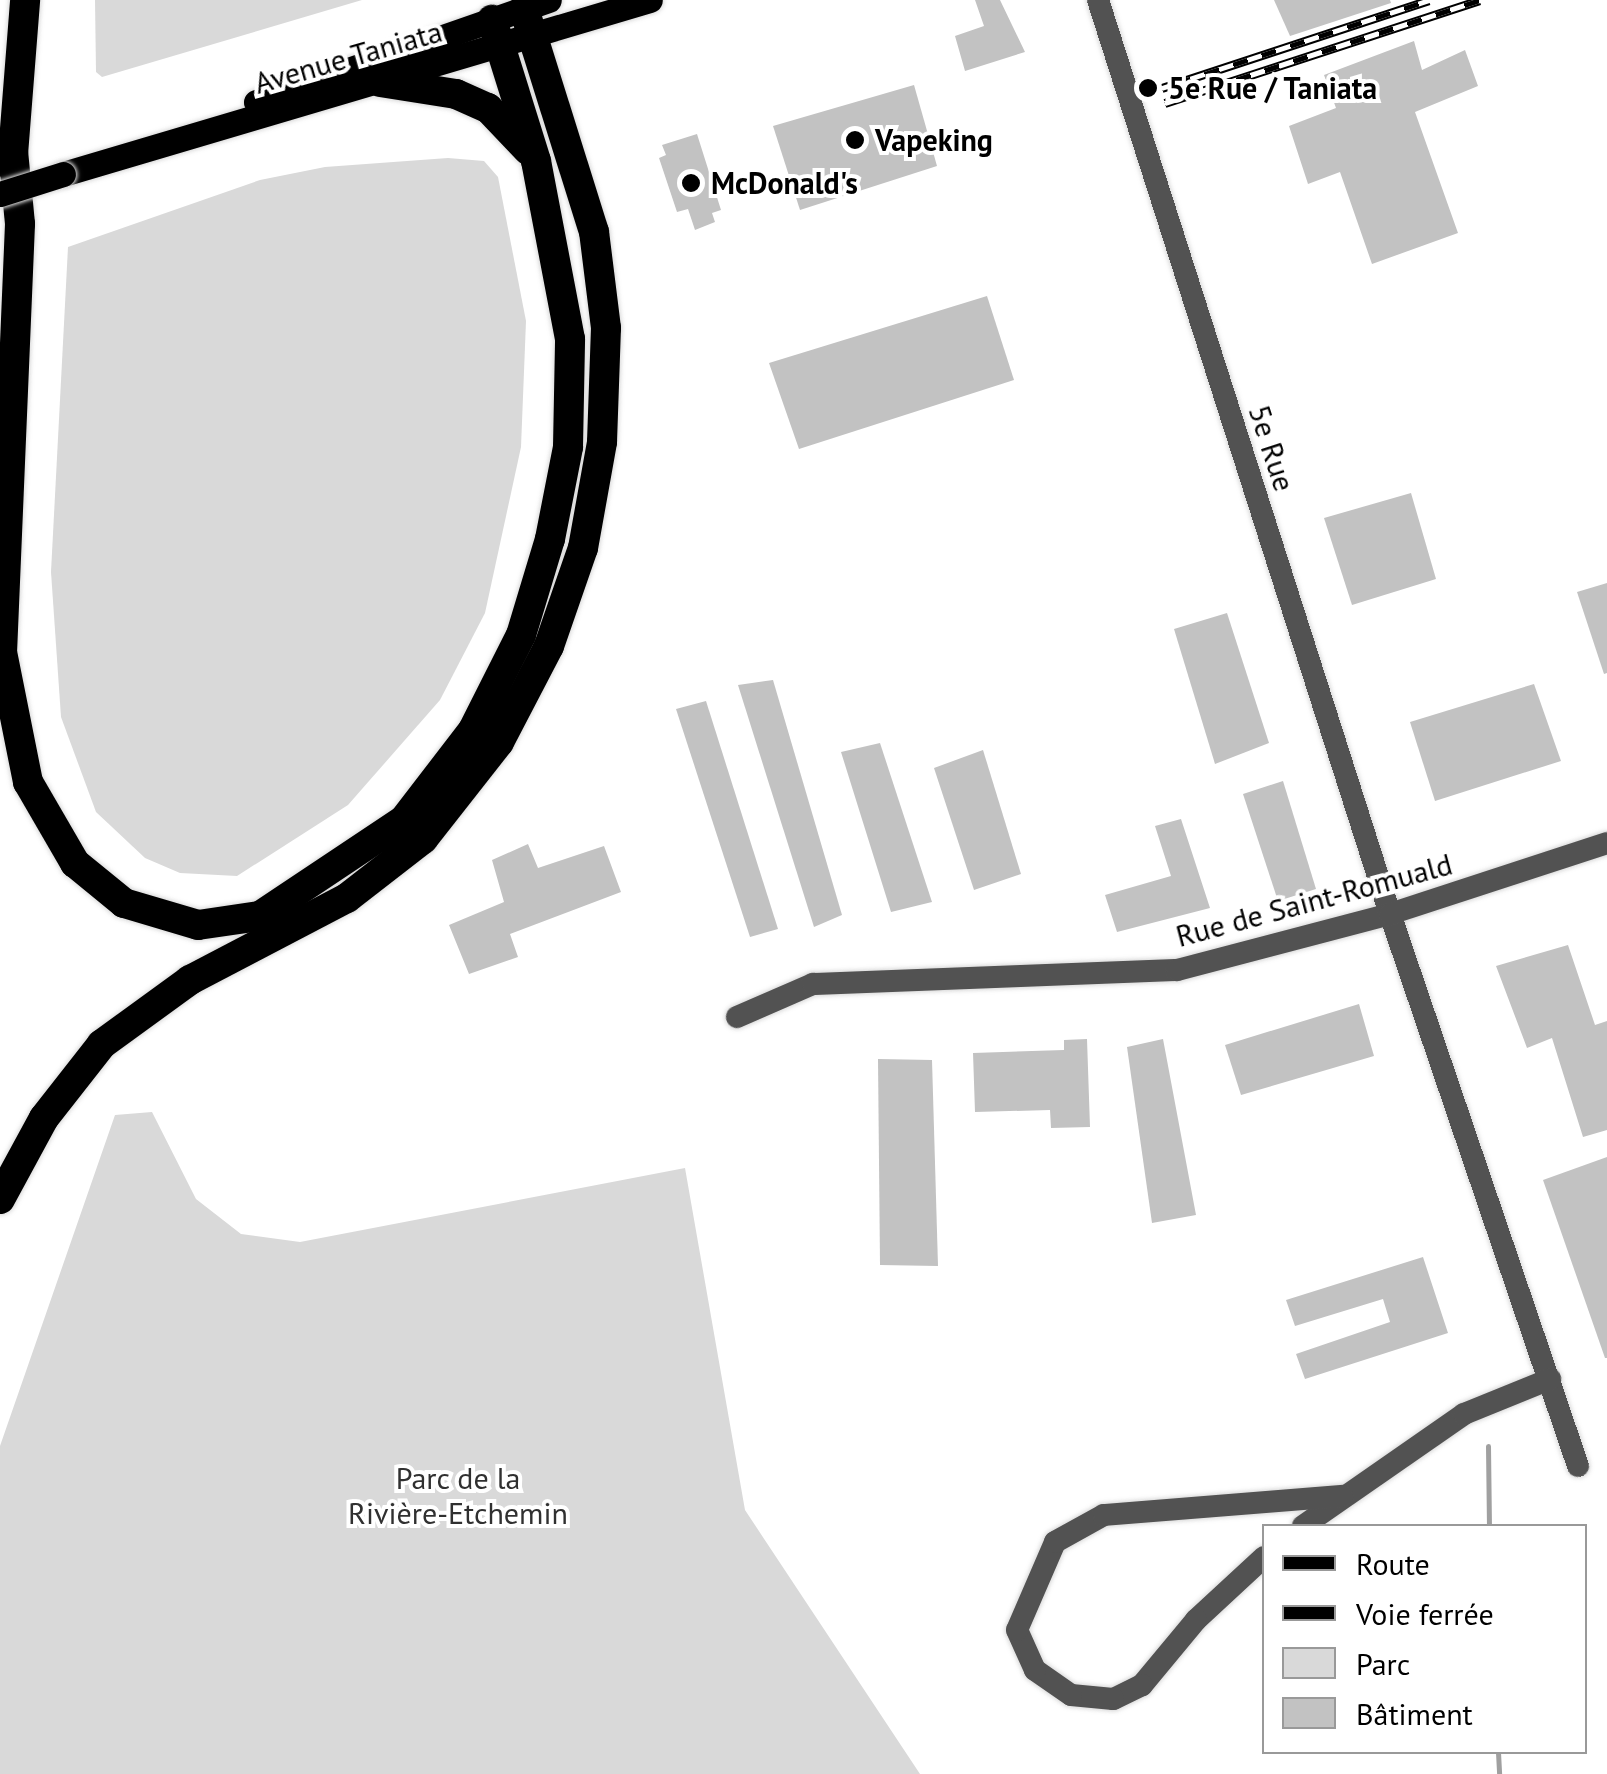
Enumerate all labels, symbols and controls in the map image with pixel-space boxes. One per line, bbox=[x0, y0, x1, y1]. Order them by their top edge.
street label: Avenue Taniata bbox=[250, 13, 446, 101]
place label: 5e Rue / Taniata bbox=[1168, 70, 1378, 106]
marker: 5e Rue / Taniata bbox=[1137, 77, 1159, 99]
place label: Vapeking bbox=[875, 122, 993, 158]
marker: Vapeking bbox=[844, 129, 866, 151]
place label: McDonald's bbox=[711, 165, 858, 201]
marker: McDonald's bbox=[680, 172, 702, 194]
street label: 5e Rue bbox=[1241, 400, 1303, 496]
street label: Rue de Saint-Romuald bbox=[1172, 846, 1456, 954]
park label: Parc de la Rivière-Etchemin bbox=[348, 1460, 568, 1530]
legend bbox=[1262, 1524, 1587, 1754]
text: Route bbox=[1356, 1544, 1430, 1583]
text: Voie ferrée bbox=[1356, 1594, 1494, 1633]
text: Parc bbox=[1356, 1644, 1410, 1683]
text: Bâtiment bbox=[1356, 1694, 1473, 1733]

